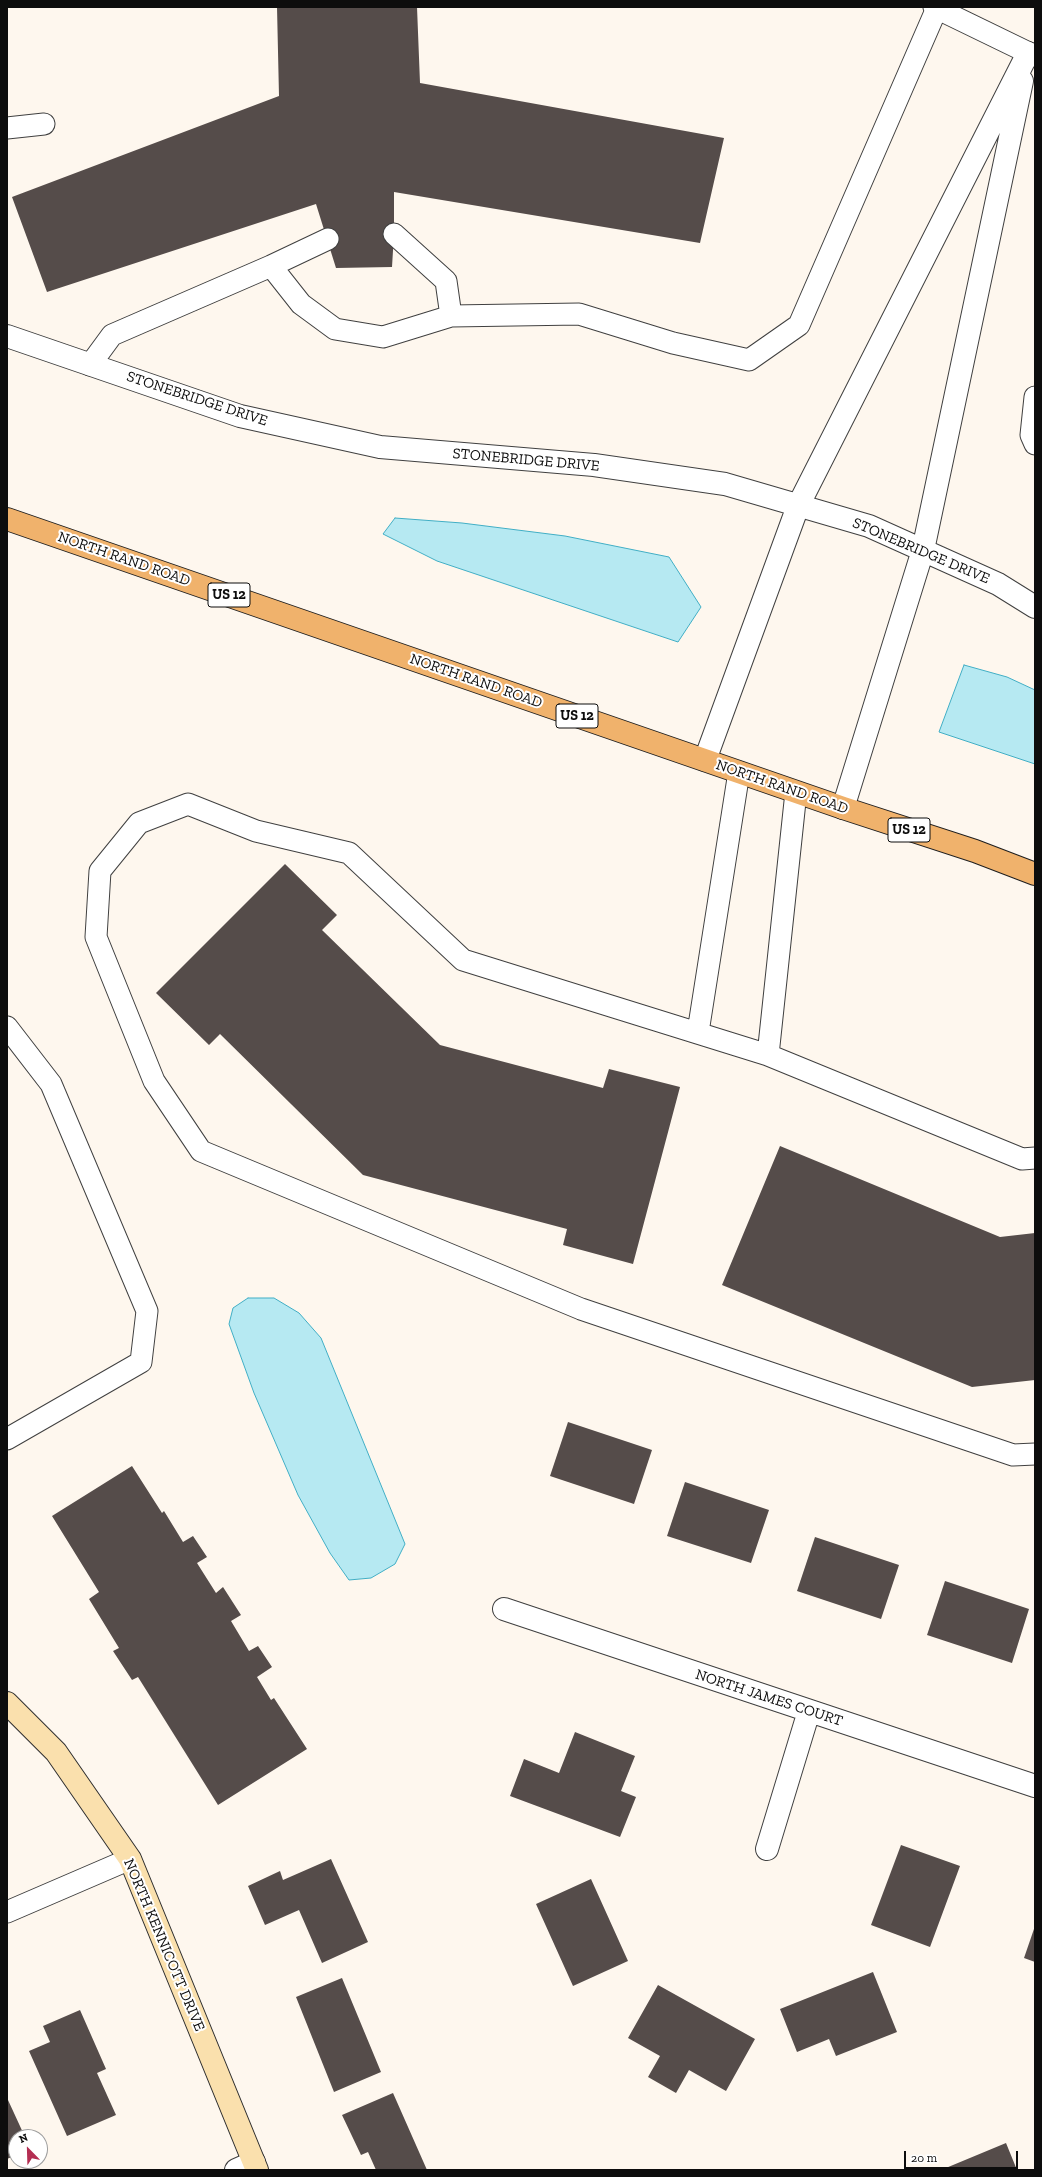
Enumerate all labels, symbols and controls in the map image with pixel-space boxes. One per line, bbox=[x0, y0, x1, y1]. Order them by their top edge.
street label: STONEBRIDGE DRIVE bbox=[124, 368, 270, 430]
street label: STONEBRIDGE DRIVE bbox=[452, 445, 600, 475]
street label: STONEBRIDGE DRIVE bbox=[850, 514, 992, 588]
street label: NORTH RAND ROAD bbox=[55, 528, 193, 590]
road number: US 12 bbox=[208, 583, 250, 607]
street label: NORTH RAND ROAD bbox=[407, 650, 545, 712]
road number: US 12 bbox=[556, 704, 598, 728]
street label: NORTH RAND ROAD bbox=[713, 756, 851, 818]
road number: US 12 bbox=[888, 818, 930, 842]
street label: NORTH JAMES COURT bbox=[693, 1666, 845, 1730]
street label: NORTH KENNICOTT DRIVE bbox=[119, 1856, 209, 2034]
north arrow bbox=[8, 2129, 48, 2169]
text: N bbox=[17, 2131, 30, 2146]
scale bar bbox=[906, 2143, 1020, 2169]
text: 20 m bbox=[911, 2151, 937, 2165]

